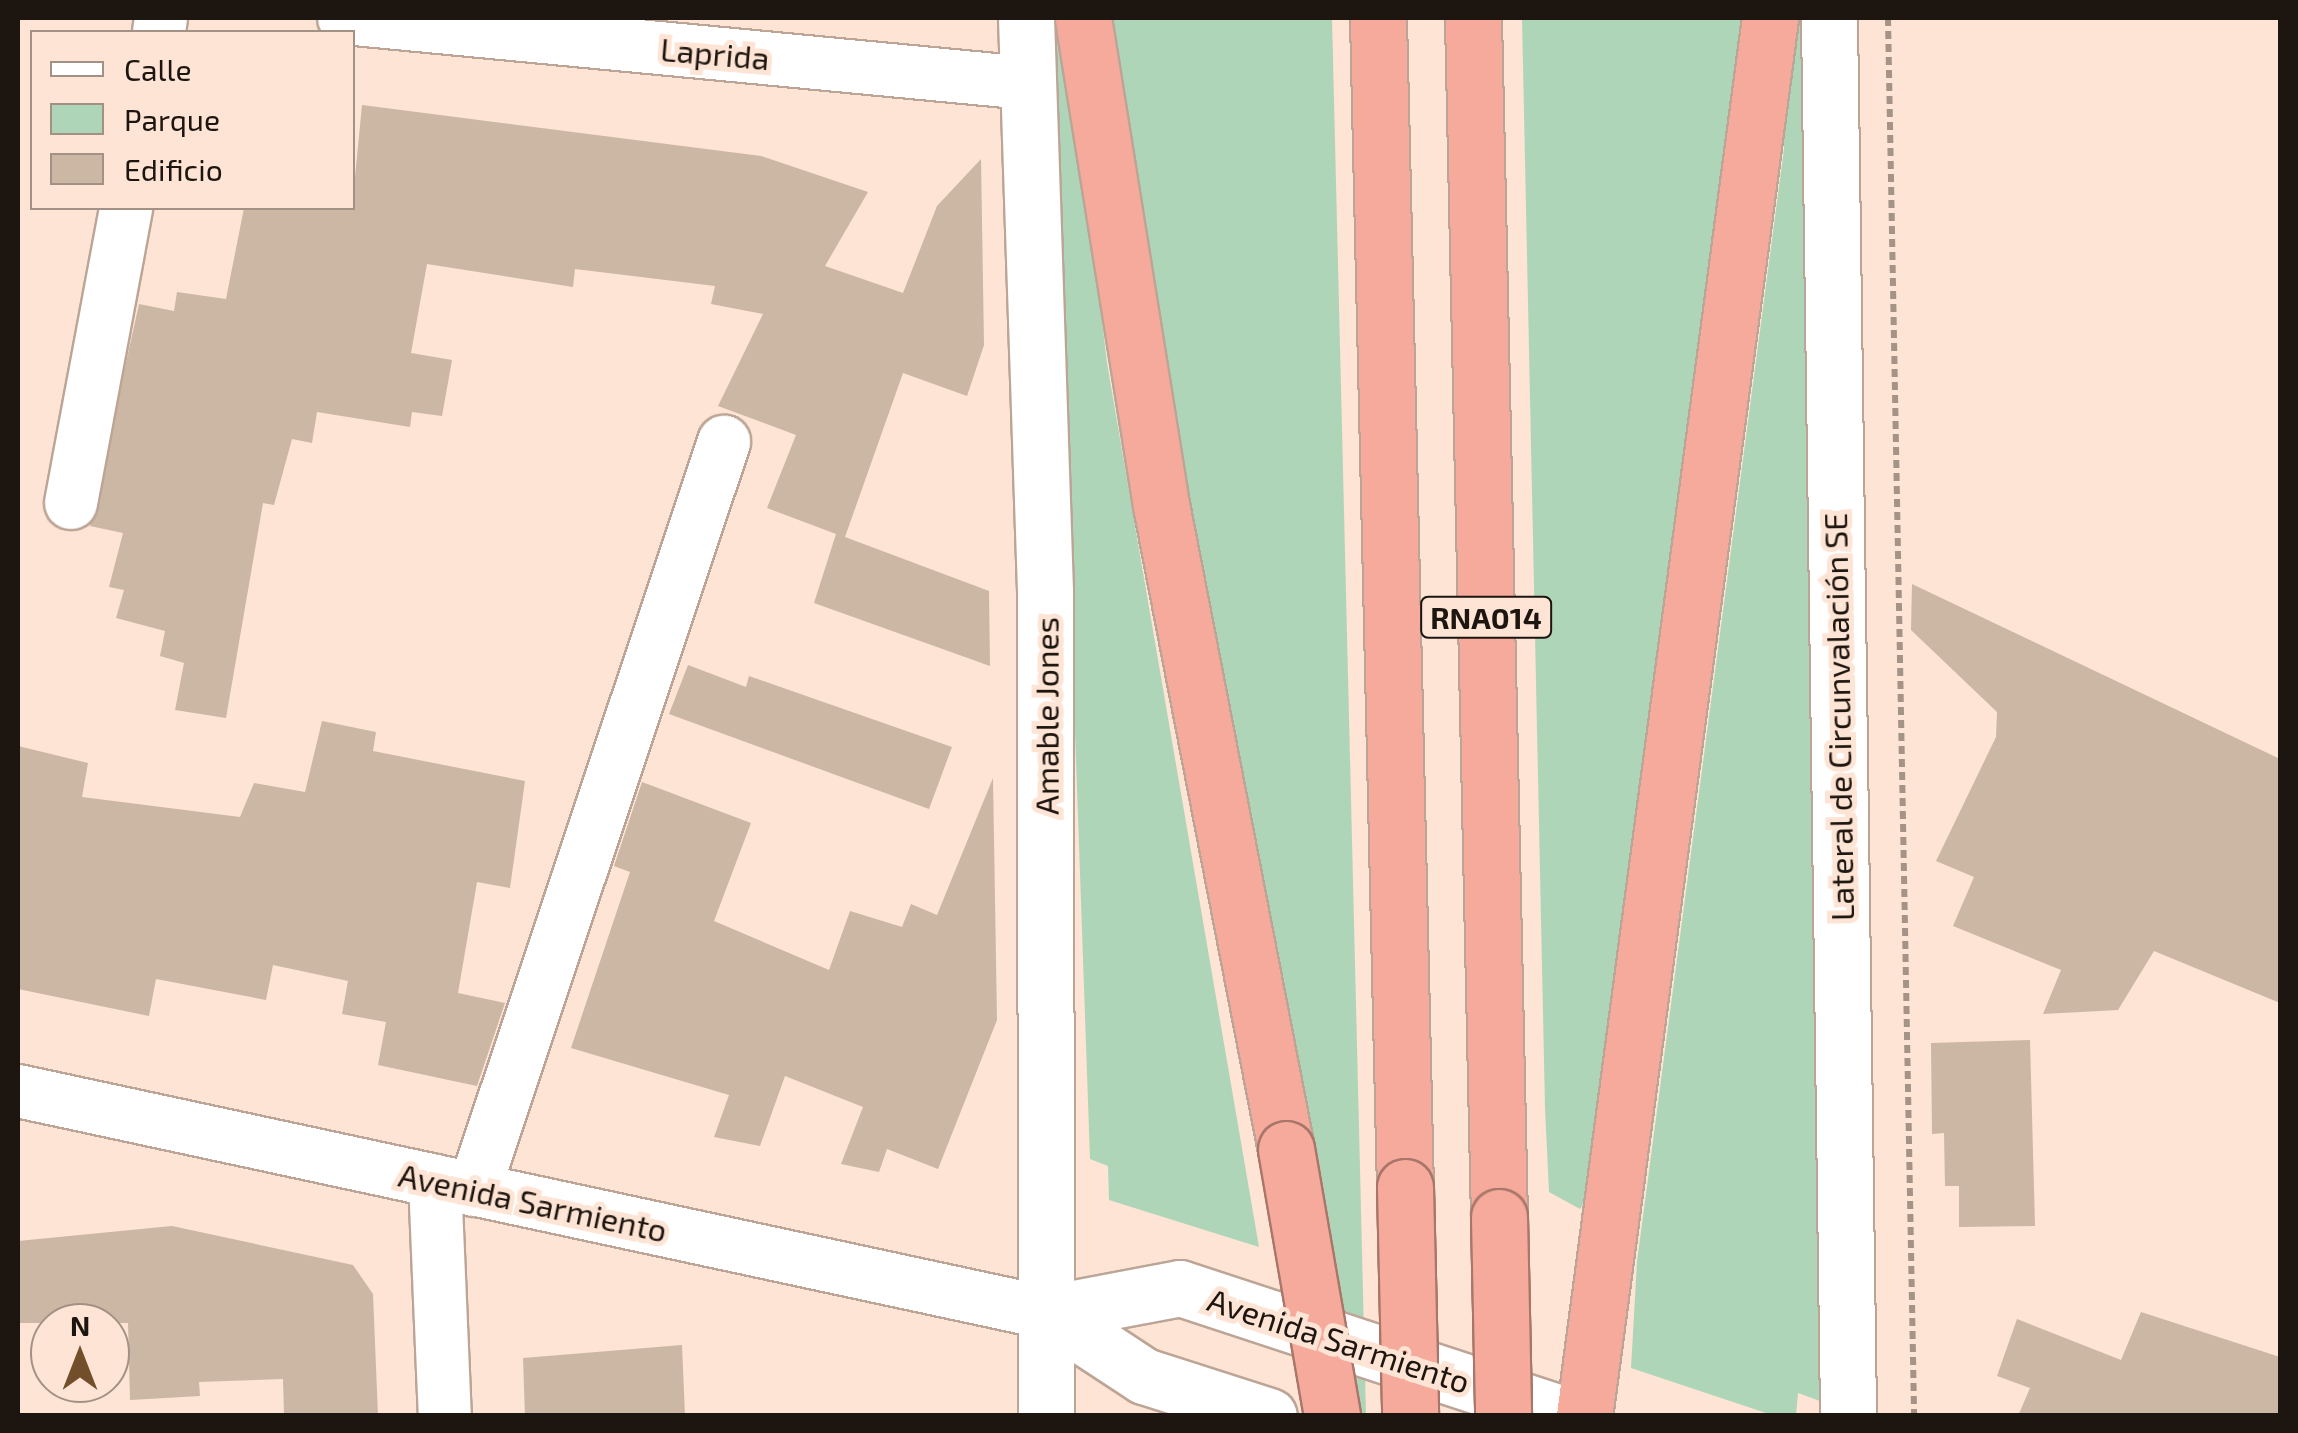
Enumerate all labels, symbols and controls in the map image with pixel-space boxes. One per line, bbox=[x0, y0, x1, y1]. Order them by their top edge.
street label: Laprida bbox=[659, 29, 771, 77]
legend bbox=[30, 30, 355, 210]
text: Calle bbox=[124, 51, 192, 87]
text: Parque bbox=[124, 101, 220, 137]
text: Edificio bbox=[124, 151, 223, 187]
street label: Lateral de Circunvalación SE bbox=[1815, 512, 1861, 922]
road number: RNA014 bbox=[1418, 592, 1554, 642]
street label: Amable Jones bbox=[1027, 617, 1065, 815]
street label: Avenida Sarmiento bbox=[395, 1155, 671, 1249]
street label: Avenida Sarmiento bbox=[1203, 1280, 1475, 1400]
north arrow bbox=[30, 1303, 130, 1403]
text: N bbox=[70, 1308, 90, 1342]

